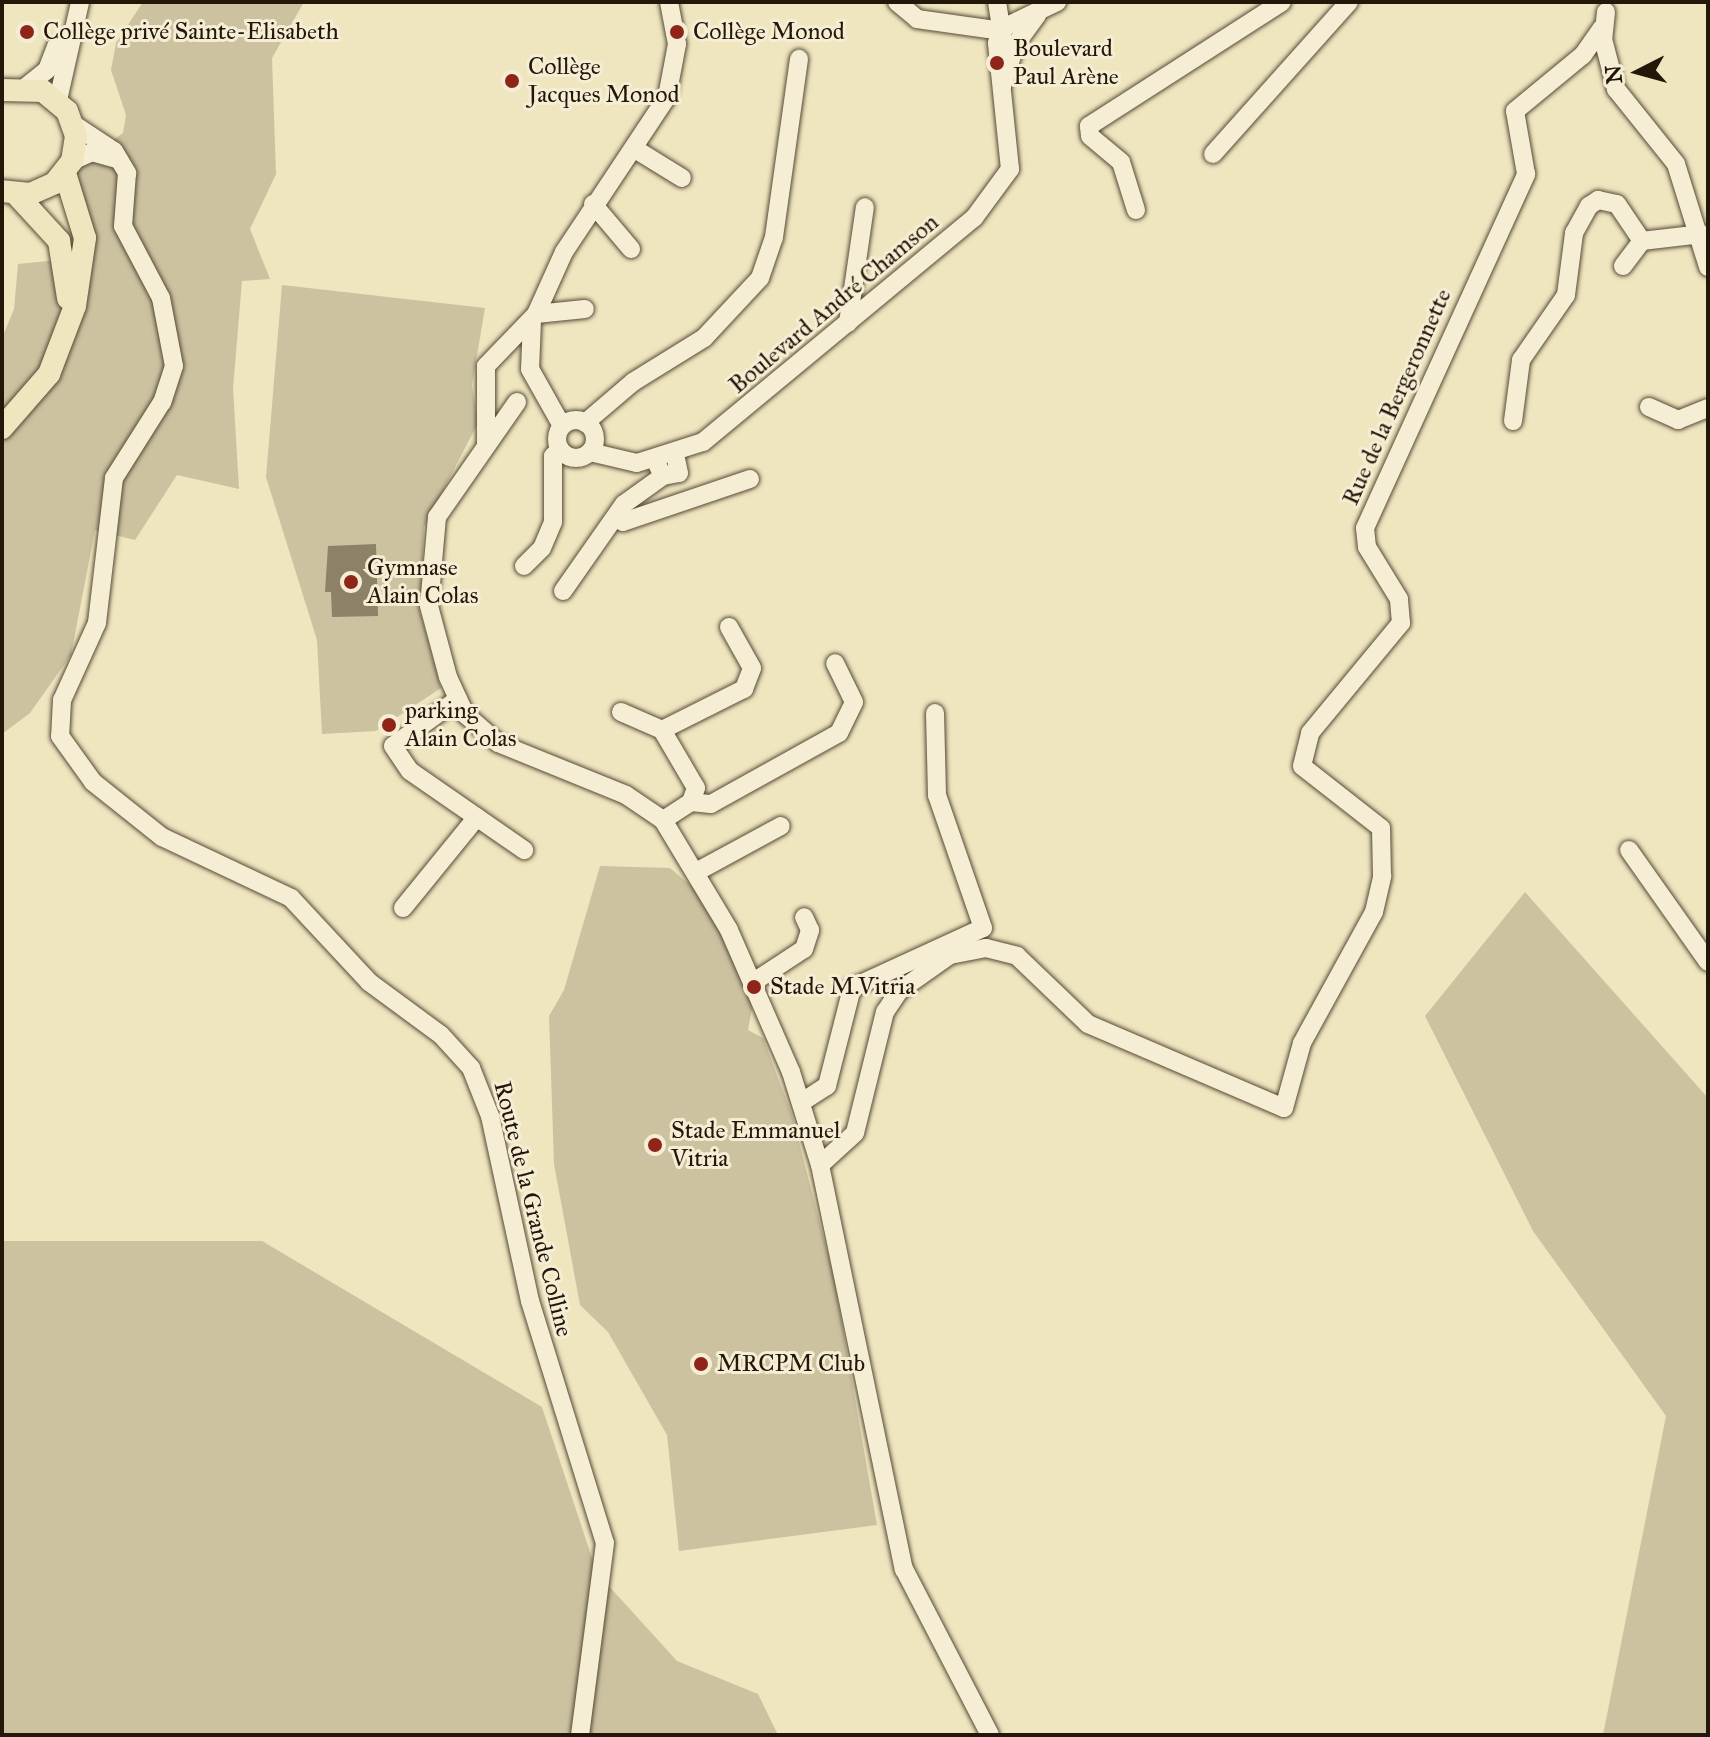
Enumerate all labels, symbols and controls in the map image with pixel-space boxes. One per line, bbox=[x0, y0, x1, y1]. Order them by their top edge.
place label: Collège privé Sainte-Elisabeth bbox=[43, 18, 339, 46]
place label: Collège Monod bbox=[693, 18, 845, 46]
marker: Collège privé Sainte-Elisabeth bbox=[18, 23, 36, 41]
marker: Collège Monod bbox=[668, 23, 686, 41]
north arrow bbox=[1598, 32, 1678, 112]
place label: Boulevard Paul Arène bbox=[1013, 35, 1119, 91]
place label: Collège Jacques Monod bbox=[528, 53, 680, 109]
marker: Boulevard Paul Arène bbox=[988, 54, 1006, 72]
text: N bbox=[1599, 64, 1628, 85]
marker: Collège Jacques Monod bbox=[503, 72, 521, 90]
street label: Boulevard André Chamson bbox=[724, 208, 944, 400]
street label: Rue de la Bergeronnette bbox=[1336, 284, 1458, 510]
place label: Gymnase Alain Colas bbox=[367, 554, 478, 610]
marker: Gymnase Alain Colas bbox=[342, 573, 360, 591]
place label: parking Alain Colas bbox=[405, 697, 516, 753]
marker: parking Alain Colas bbox=[380, 716, 398, 734]
place label: Stade M.Vitria bbox=[770, 973, 915, 1001]
marker: Stade M.Vitria bbox=[745, 978, 763, 996]
street label: Route de la Grande Colline bbox=[487, 1078, 579, 1340]
place label: Stade Emmanuel Vitria bbox=[671, 1117, 840, 1173]
marker: Stade Emmanuel Vitria bbox=[646, 1136, 664, 1154]
place label: MRCPM Club bbox=[717, 1350, 865, 1378]
marker: MRCPM Club bbox=[692, 1355, 710, 1373]

